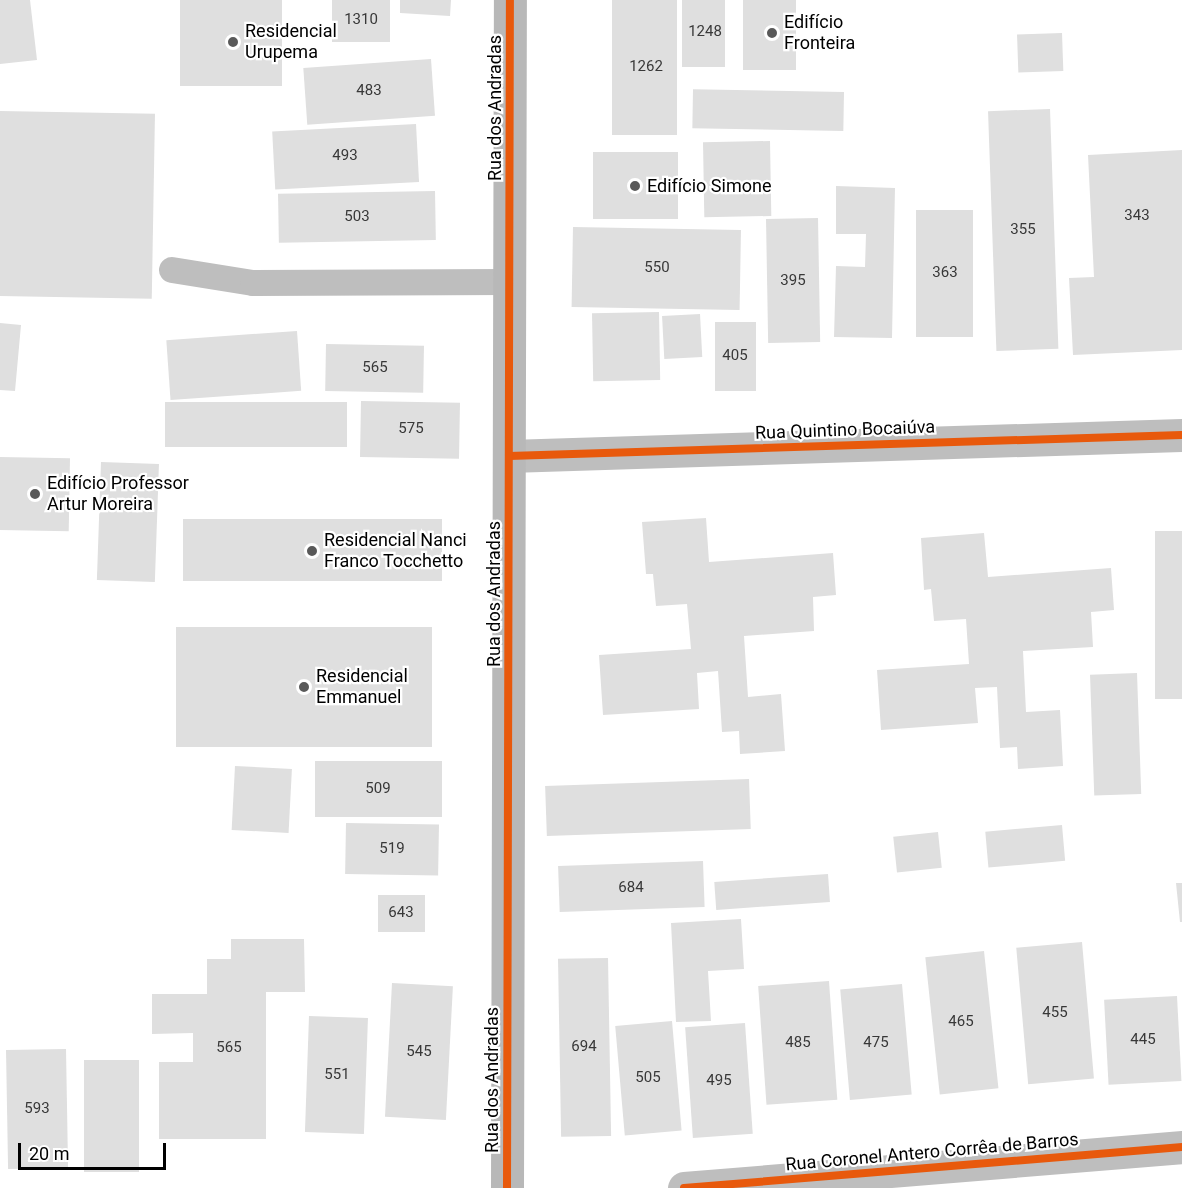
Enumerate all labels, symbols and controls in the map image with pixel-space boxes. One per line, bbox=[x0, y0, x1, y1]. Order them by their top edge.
house number: 1310 bbox=[344, 11, 378, 29]
place label: Edifício Fronteira bbox=[784, 12, 855, 54]
place label: Residencial Urupema bbox=[245, 21, 337, 63]
house number: 1248 bbox=[688, 23, 722, 41]
marker: Edifício Fronteira bbox=[765, 26, 779, 40]
marker: Residencial Urupema bbox=[226, 35, 240, 49]
street label: Rua dos Andradas bbox=[484, 35, 506, 181]
house number: 1262 bbox=[629, 58, 663, 76]
house number: 483 bbox=[356, 82, 382, 100]
house number: 493 bbox=[332, 147, 358, 165]
place label: Edifício Simone bbox=[647, 175, 771, 197]
marker: Edifício Simone bbox=[628, 179, 642, 193]
house number: 343 bbox=[1124, 207, 1150, 225]
house number: 503 bbox=[344, 208, 370, 226]
house number: 355 bbox=[1010, 221, 1036, 239]
house number: 550 bbox=[644, 259, 670, 277]
house number: 363 bbox=[932, 264, 958, 282]
house number: 395 bbox=[780, 272, 806, 290]
house number: 405 bbox=[722, 347, 748, 365]
house number: 565 bbox=[362, 359, 388, 377]
street label: Rua Quintino Bocaiúva bbox=[755, 416, 935, 444]
house number: 575 bbox=[398, 420, 424, 438]
place label: Edifício Professor Artur Moreira bbox=[47, 473, 189, 516]
marker: Edifício Professor Artur Moreira bbox=[28, 487, 42, 501]
street label: Rua dos Andradas bbox=[483, 521, 505, 667]
place label: Residencial Nanci Franco Tocchetto bbox=[324, 530, 467, 572]
marker: Residencial Nanci Franco Tocchetto bbox=[305, 544, 319, 558]
place label: Residencial Emmanuel bbox=[316, 666, 408, 708]
marker: Residencial Emmanuel bbox=[297, 680, 311, 694]
house number: 509 bbox=[365, 780, 391, 798]
house number: 519 bbox=[379, 840, 405, 858]
house number: 684 bbox=[618, 879, 644, 897]
house number: 643 bbox=[388, 904, 414, 922]
house number: 455 bbox=[1042, 1004, 1068, 1022]
street label: Rua dos Andradas bbox=[481, 1007, 503, 1153]
house number: 465 bbox=[948, 1013, 974, 1031]
house number: 445 bbox=[1130, 1031, 1156, 1049]
house number: 485 bbox=[785, 1034, 811, 1052]
house number: 475 bbox=[863, 1034, 889, 1052]
house number: 694 bbox=[571, 1038, 597, 1056]
house number: 565 bbox=[216, 1039, 242, 1057]
house number: 545 bbox=[406, 1043, 432, 1061]
house number: 551 bbox=[324, 1066, 350, 1084]
house number: 505 bbox=[635, 1069, 661, 1087]
house number: 495 bbox=[706, 1072, 732, 1090]
house number: 593 bbox=[24, 1100, 50, 1118]
street label: Rua Coronel Antero Corrêa de Barros bbox=[785, 1128, 1079, 1176]
scale bar bbox=[21, 1131, 170, 1169]
text: 20 m bbox=[29, 1143, 69, 1164]

